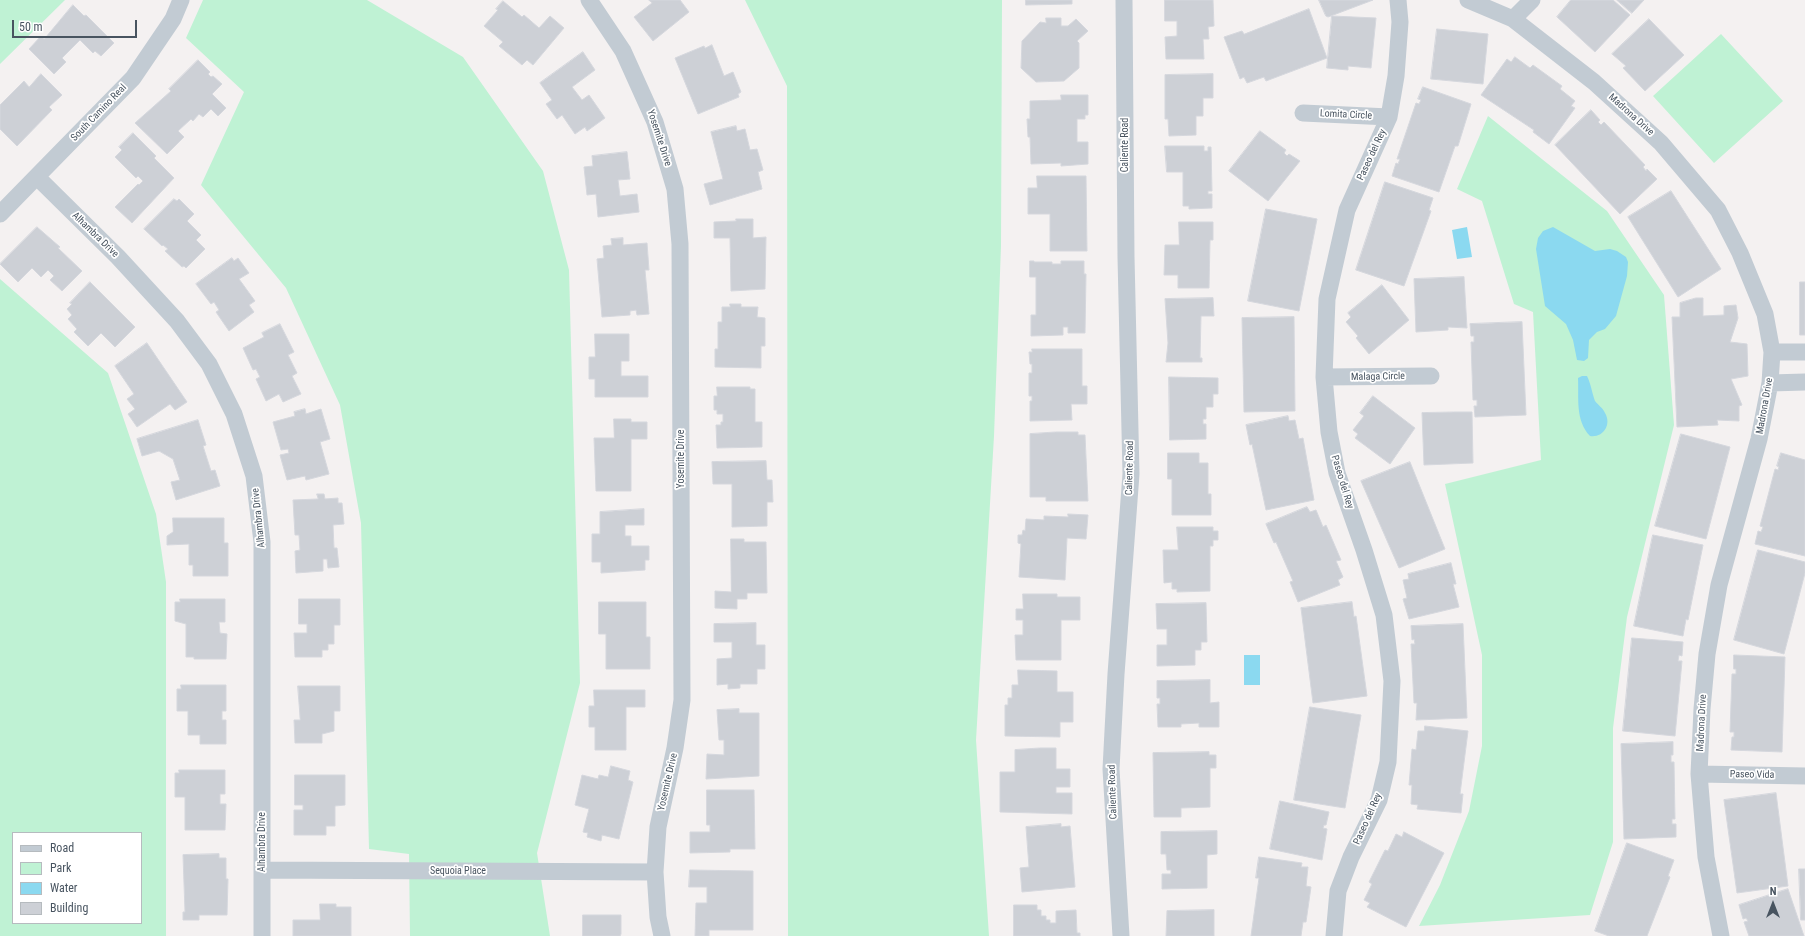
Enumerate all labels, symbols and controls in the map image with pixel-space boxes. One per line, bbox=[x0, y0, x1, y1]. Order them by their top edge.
scale bar bbox=[14, 12, 139, 38]
text: 50 m bbox=[19, 20, 43, 34]
street label: South Camino Real bbox=[69, 82, 129, 144]
street label: Madrona Drive bbox=[1606, 91, 1656, 139]
street label: Yosemite Drive bbox=[644, 108, 674, 168]
street label: Lomita Circle bbox=[1320, 108, 1372, 122]
street label: Caliente Road bbox=[1119, 118, 1131, 172]
street label: Paseo del Rey bbox=[1355, 127, 1389, 183]
street label: Alhambra Drive bbox=[69, 210, 121, 260]
street label: Malaga Circle bbox=[1351, 371, 1405, 383]
street label: Madrona Drive bbox=[1754, 377, 1776, 435]
street label: Yosemite Drive bbox=[675, 430, 687, 488]
street label: Caliente Road bbox=[1124, 441, 1136, 495]
street label: Paseo del Rey bbox=[1328, 454, 1356, 510]
street label: Alhambra Drive bbox=[250, 488, 268, 548]
street label: Madrona Drive bbox=[1695, 694, 1709, 752]
street label: Yosemite Drive bbox=[656, 752, 680, 812]
street label: Caliente Road bbox=[1106, 765, 1120, 819]
street label: Paseo Vida bbox=[1730, 769, 1774, 781]
street label: Paseo del Rey bbox=[1351, 791, 1385, 847]
street label: Alhambra Drive bbox=[256, 812, 268, 872]
legend bbox=[12, 832, 142, 924]
text: Road bbox=[50, 841, 74, 855]
text: Park bbox=[50, 861, 71, 875]
street label: Sequoia Place bbox=[430, 865, 486, 877]
text: Water bbox=[50, 881, 78, 895]
north arrow bbox=[1753, 884, 1793, 924]
text: N bbox=[1770, 885, 1776, 898]
text: Building bbox=[50, 901, 88, 915]

